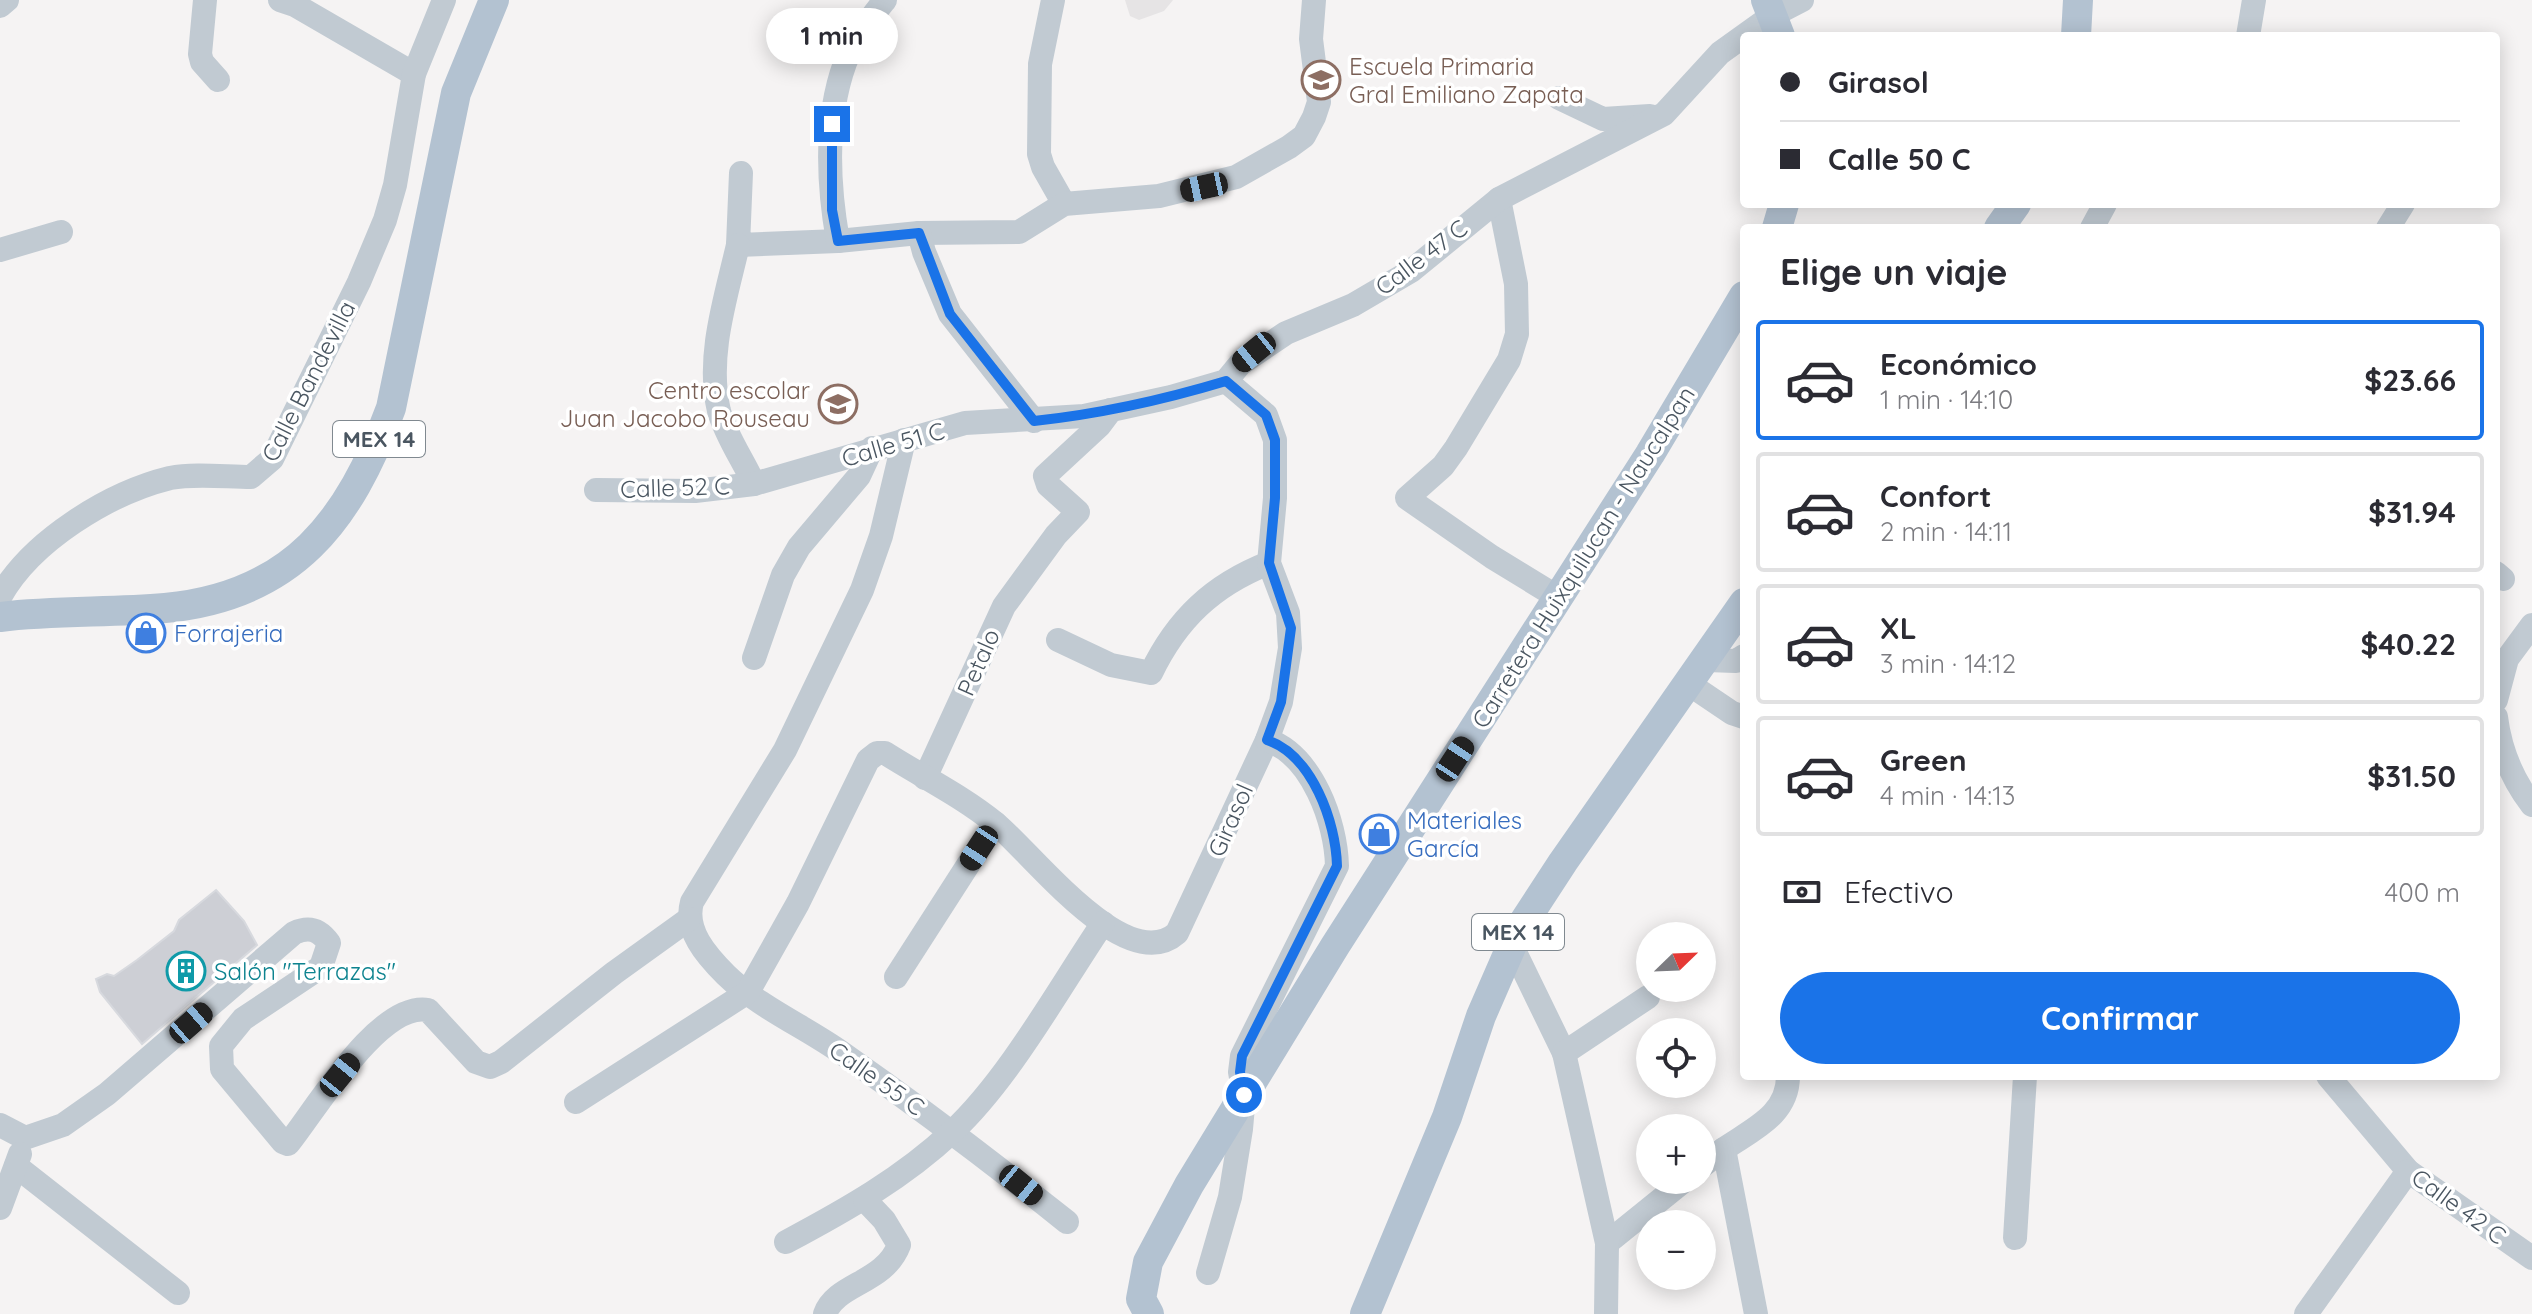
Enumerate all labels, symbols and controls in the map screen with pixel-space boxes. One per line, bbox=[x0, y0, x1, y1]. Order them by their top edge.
callout: 1 min bbox=[766, 8, 898, 64]
text: 1 min bbox=[801, 19, 864, 52]
place label: Escuela Primaria Gral Emiliano Zapata bbox=[1349, 51, 1584, 109]
school or university icon: Escuela Primaria Gral Emiliano Zapata bbox=[1300, 59, 1342, 101]
text: Girasol bbox=[1828, 63, 1929, 101]
route end bbox=[814, 106, 850, 142]
text: Calle 50 C bbox=[1828, 140, 1971, 178]
car bbox=[1178, 170, 1230, 204]
street label: Calle 47 C bbox=[1369, 213, 1473, 301]
text: Elige un viaje bbox=[1780, 249, 2008, 294]
street label: Calle Bandevilla bbox=[255, 296, 361, 466]
car bbox=[1228, 328, 1280, 376]
icon: car bbox=[1784, 344, 1856, 416]
text: Económico bbox=[1880, 345, 2037, 383]
text: $23.66 bbox=[2364, 361, 2456, 399]
place label: Centro escolar Juan Jacobo Rouseau bbox=[560, 375, 810, 433]
street label: Carretera Huixquilucan - Naucalpan bbox=[1465, 381, 1701, 733]
school or university icon: Centro escolar Juan Jacobo Rouseau bbox=[817, 383, 859, 425]
text: 1 min · 14:10 bbox=[1880, 383, 2013, 416]
street label: Calle 51 C bbox=[838, 415, 948, 473]
road number: MEX 14 bbox=[333, 421, 425, 457]
street label: Calle 52 C bbox=[620, 470, 730, 504]
icon: car bbox=[1784, 476, 1856, 548]
text: Confort bbox=[1880, 477, 1992, 515]
text: $31.94 bbox=[2368, 493, 2456, 531]
text: 2 min · 14:11 bbox=[1880, 515, 2012, 548]
icon: car bbox=[1784, 608, 1856, 680]
text: XL bbox=[1880, 609, 1917, 647]
shop icon: Forrajeria bbox=[125, 612, 167, 654]
place label: Forrajeria bbox=[174, 618, 283, 648]
street label: Petalo bbox=[950, 624, 1006, 700]
text: $40.22 bbox=[2360, 625, 2456, 663]
text: 3 min · 14:12 bbox=[1880, 647, 2016, 680]
car bbox=[1432, 732, 1478, 786]
icon: car bbox=[1784, 740, 1856, 812]
text: Green bbox=[1880, 741, 1967, 779]
text: $31.50 bbox=[2367, 757, 2456, 795]
street label: Girasol bbox=[1201, 779, 1259, 861]
text: 4 min · 14:13 bbox=[1880, 779, 2015, 812]
place label: Materiales García bbox=[1407, 805, 1522, 863]
shop icon: Materiales García bbox=[1358, 813, 1400, 855]
car bbox=[956, 821, 1002, 875]
icon: cash bbox=[1780, 870, 1824, 914]
text: Efectivo bbox=[1844, 873, 1954, 911]
text: 400 m bbox=[2385, 876, 2460, 909]
road number: MEX 14 bbox=[1472, 914, 1564, 950]
north arrow bbox=[1636, 922, 1716, 1002]
map controls bbox=[1636, 922, 1716, 1290]
building icon: Salón "Terrazas" bbox=[165, 950, 207, 992]
place label: Salón "Terrazas" bbox=[214, 956, 396, 986]
button: Confirmar bbox=[1780, 972, 2460, 1064]
car bbox=[165, 998, 217, 1048]
button: locate bbox=[1636, 1018, 1716, 1098]
street label: Calle 55 C bbox=[824, 1034, 930, 1122]
car bbox=[316, 1049, 364, 1101]
route start bbox=[1226, 1077, 1262, 1113]
button: + bbox=[1636, 1114, 1716, 1194]
car bbox=[995, 1161, 1047, 1209]
street label: Calle 42 C bbox=[2406, 1162, 2512, 1250]
button: − bbox=[1636, 1210, 1716, 1290]

